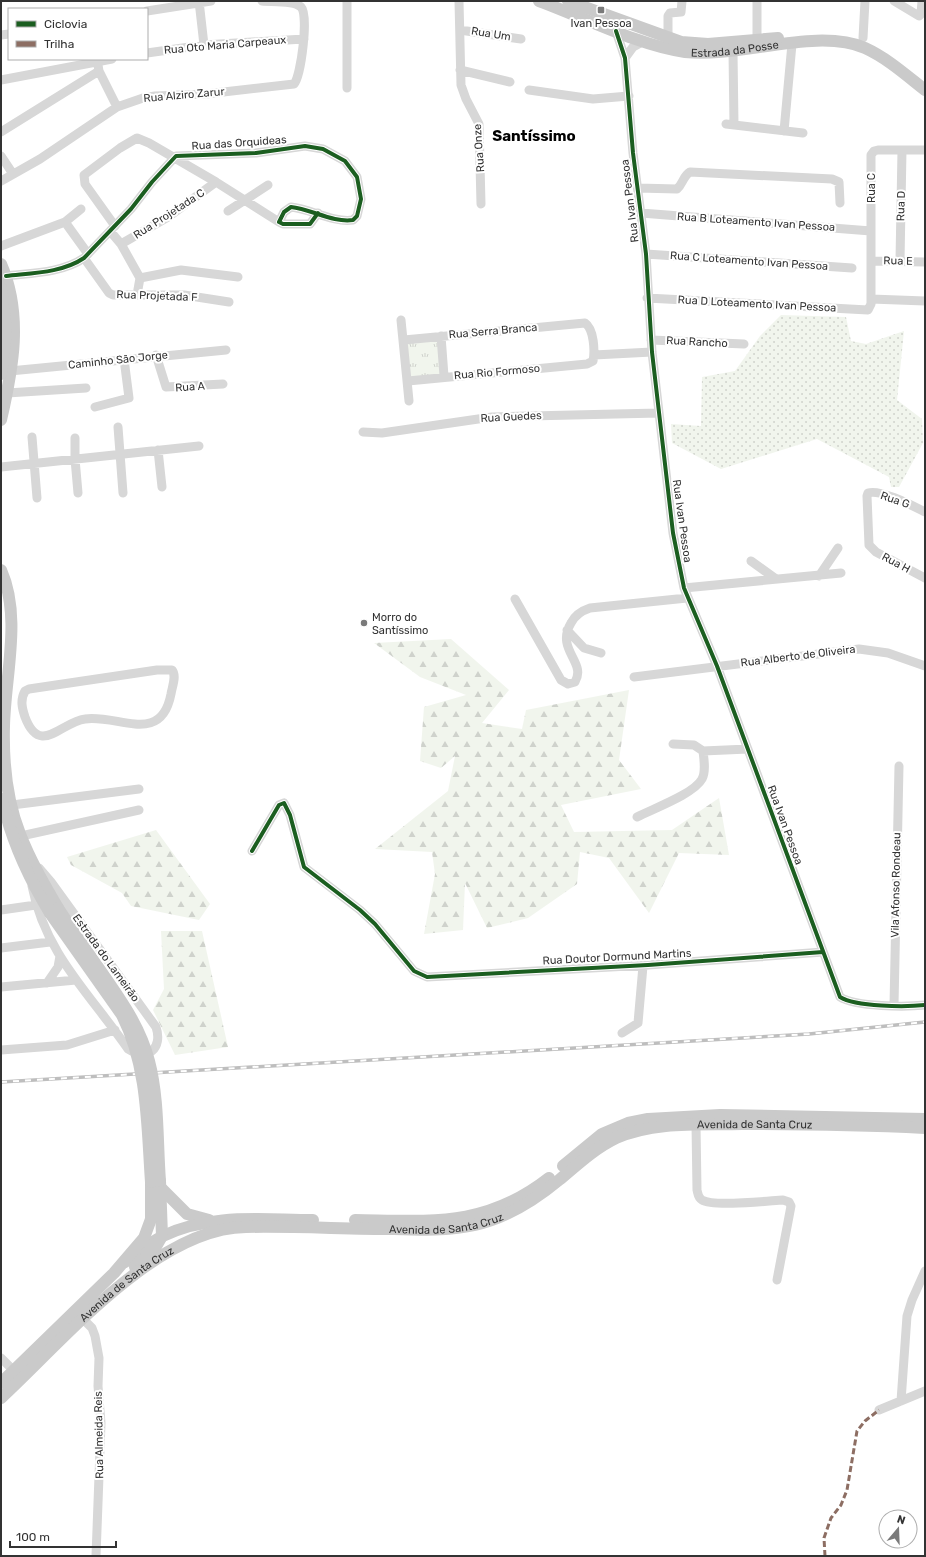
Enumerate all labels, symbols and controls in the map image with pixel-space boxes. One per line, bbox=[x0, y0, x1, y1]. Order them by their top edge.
marker: Ivan Pessoa bbox=[596, 5, 606, 15]
legend bbox=[8, 8, 148, 60]
text: Ciclovia bbox=[44, 17, 87, 31]
place label: Ivan Pessoa bbox=[570, 17, 632, 30]
street label: Rua Um bbox=[470, 24, 512, 44]
street label: Rua Oto Maria Carpeaux bbox=[163, 33, 287, 57]
text: Trilha bbox=[44, 37, 74, 51]
street label: Estrada da Posse bbox=[691, 38, 779, 59]
street label: Rua Alziro Zarur bbox=[143, 85, 226, 105]
street label: Rua Onze bbox=[471, 123, 487, 173]
district label: Santíssimo bbox=[492, 127, 576, 145]
street label: Rua das Orquideas bbox=[191, 133, 287, 153]
street label: Rua Ivan Pessoa bbox=[618, 159, 642, 243]
street label: Rua C bbox=[865, 173, 878, 203]
street label: Rua Projetada C bbox=[131, 186, 207, 242]
street label: Rua D bbox=[894, 191, 908, 221]
street label: Rua B Loteamento Ivan Pessoa bbox=[677, 210, 835, 234]
street label: Rua C Loteamento Ivan Pessoa bbox=[670, 249, 828, 273]
street label: Rua E bbox=[883, 254, 913, 268]
street label: Rua Projetada F bbox=[116, 288, 198, 304]
street label: Rua D Loteamento Ivan Pessoa bbox=[677, 293, 837, 315]
street label: Rua Serra Branca bbox=[448, 321, 538, 341]
street label: Rua Rancho bbox=[666, 334, 728, 350]
street label: Caminho São Jorge bbox=[67, 348, 169, 372]
street label: Rua Rio Formoso bbox=[453, 362, 541, 382]
street label: Rua A bbox=[175, 379, 206, 395]
street label: Rua Guedes bbox=[480, 409, 542, 425]
street label: Rua Ivan Pessoa bbox=[670, 479, 694, 563]
street label: Rua G bbox=[879, 489, 911, 511]
street label: Rua H bbox=[880, 550, 912, 576]
place label: Morro do Santíssimo bbox=[372, 611, 428, 637]
marker: Morro do Santíssimo bbox=[359, 618, 369, 628]
street label: Rua Alberto de Oliveira bbox=[740, 643, 856, 669]
street label: Rua Ivan Pessoa bbox=[765, 783, 805, 867]
street label: Vila Afonso Rondeau bbox=[889, 832, 903, 938]
street label: Estrada do Lameirão bbox=[70, 912, 142, 1004]
street label: Rua Doutor Dormund Martins bbox=[542, 947, 692, 967]
street label: Avenida de Santa Cruz bbox=[697, 1117, 813, 1131]
street label: Avenida de Santa Cruz bbox=[389, 1210, 506, 1236]
street label: Avenida de Santa Cruz bbox=[77, 1243, 176, 1324]
street label: Rua Almeida Reis bbox=[92, 1391, 106, 1479]
north arrow bbox=[878, 1509, 918, 1549]
text: N bbox=[895, 1513, 907, 1527]
scale bar bbox=[10, 1523, 116, 1549]
text: 100 m bbox=[16, 1530, 50, 1544]

